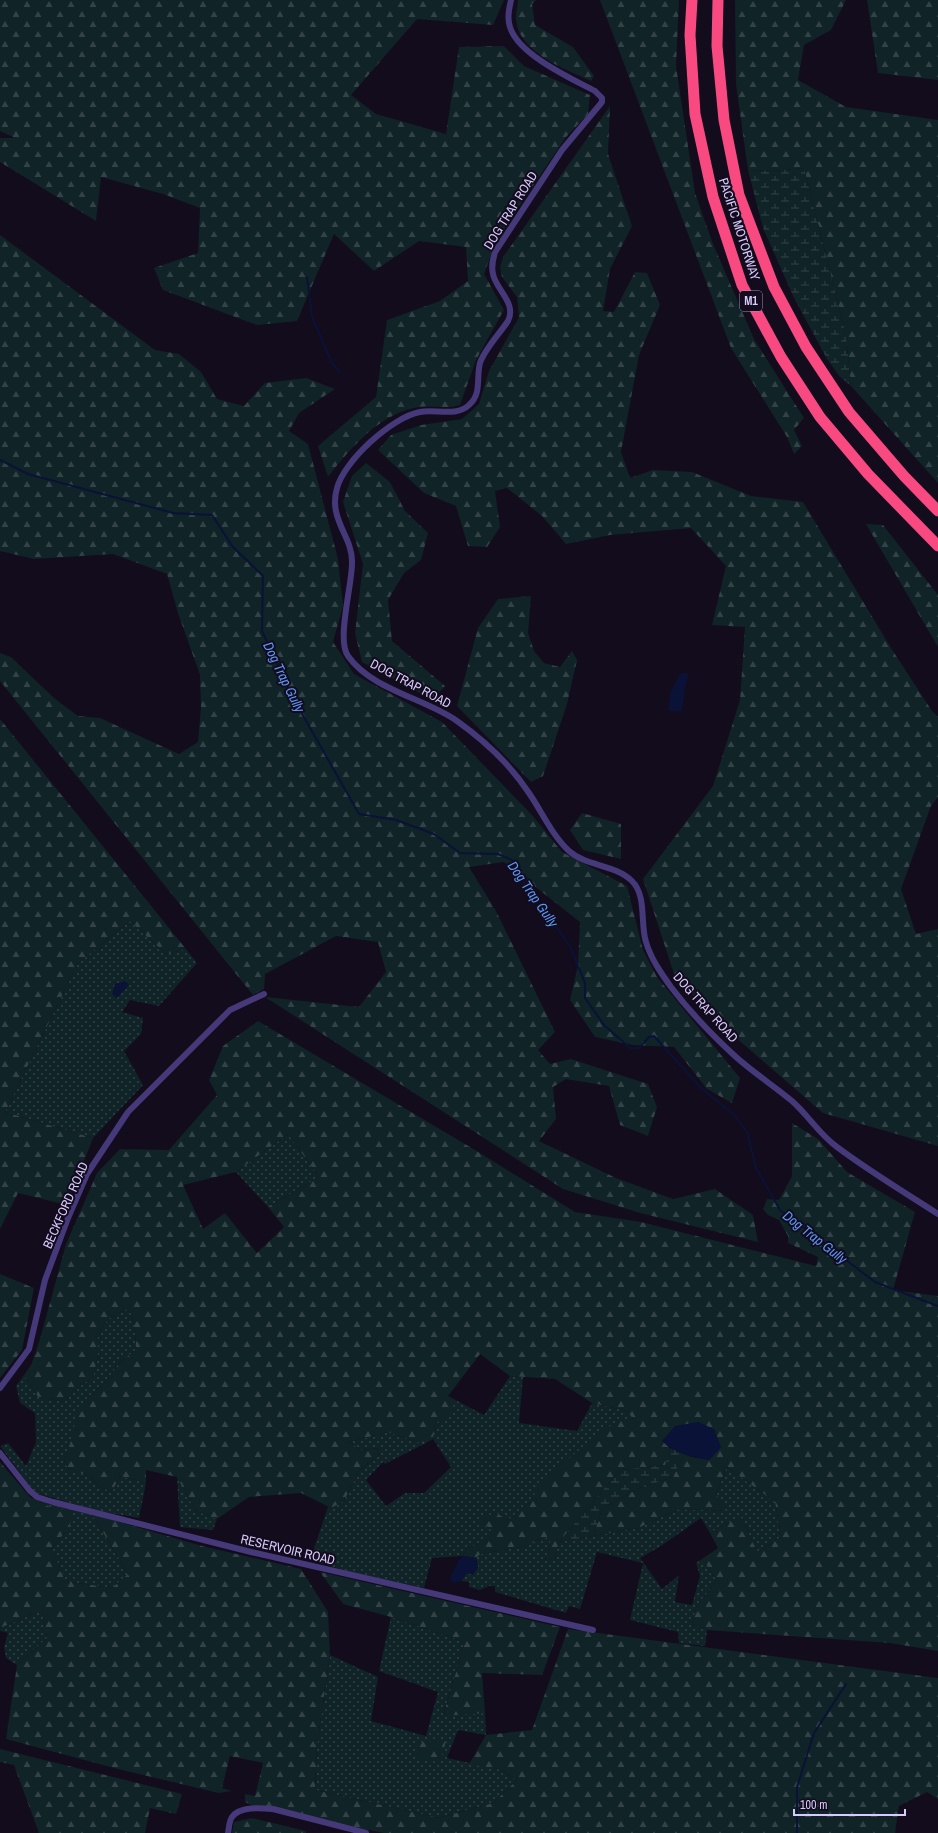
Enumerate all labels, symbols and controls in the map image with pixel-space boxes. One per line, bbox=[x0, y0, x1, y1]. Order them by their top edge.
street label: DOG TRAP ROAD bbox=[480, 168, 541, 253]
street label: PACIFIC MOTORWAY bbox=[715, 176, 764, 283]
road number: M1 bbox=[740, 291, 762, 311]
water label: Dog Trap Gully bbox=[259, 639, 309, 716]
street label: DOG TRAP ROAD bbox=[367, 655, 454, 712]
water label: Dog Trap Gully bbox=[504, 858, 563, 931]
street label: DOG TRAP ROAD bbox=[670, 969, 742, 1046]
street label: BECKFORD ROAD bbox=[39, 1159, 92, 1251]
water label: Dog Trap Gully bbox=[779, 1206, 852, 1268]
street label: RESERVOIR ROAD bbox=[239, 1530, 337, 1569]
scale bar bbox=[794, 1791, 905, 1817]
text: 100 m bbox=[800, 1797, 827, 1813]

